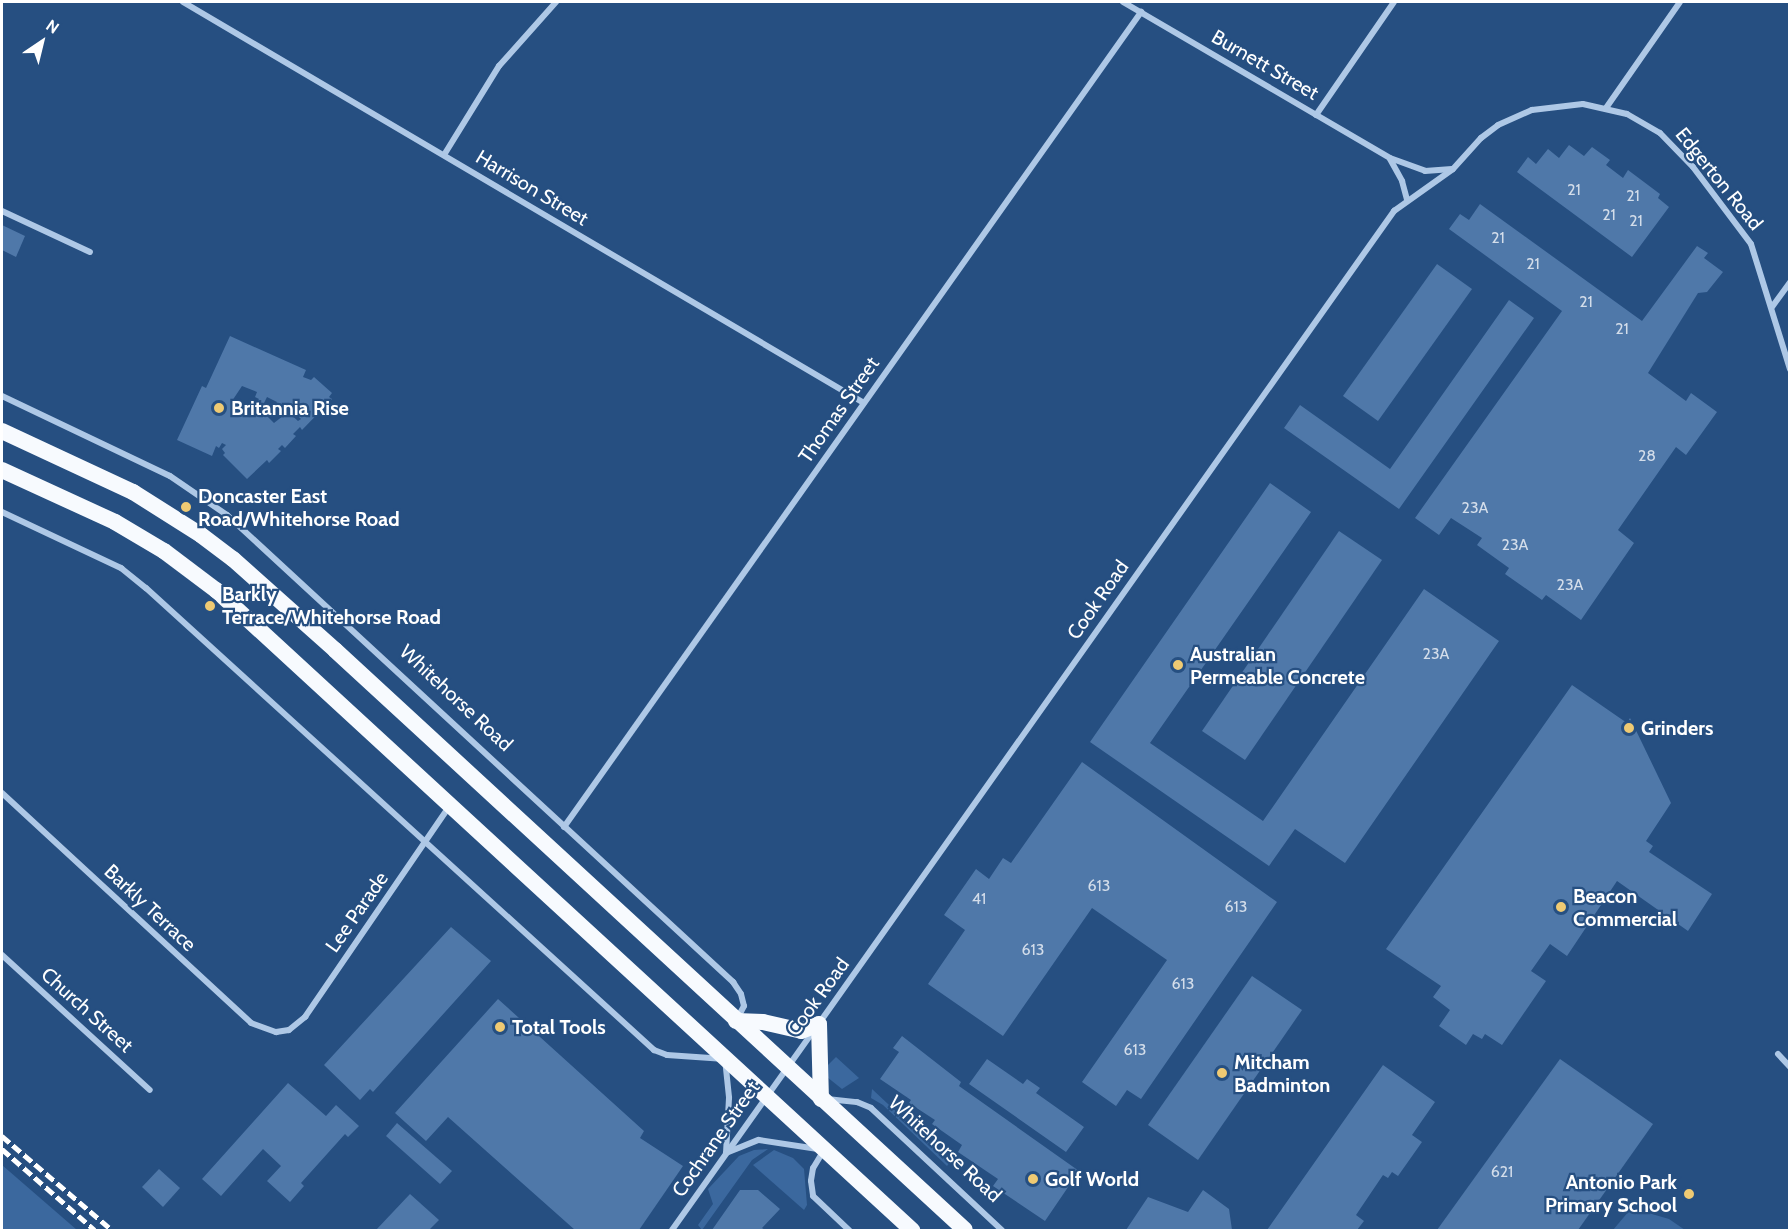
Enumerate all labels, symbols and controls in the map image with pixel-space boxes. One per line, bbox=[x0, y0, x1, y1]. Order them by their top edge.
north arrow bbox=[12, 12, 72, 72]
text: N bbox=[43, 16, 63, 38]
street label: Burnett Street bbox=[1207, 25, 1323, 105]
street label: Edgerton Road bbox=[1670, 123, 1768, 235]
street label: Harrison Street bbox=[471, 145, 593, 231]
house number: 21 bbox=[1567, 180, 1581, 200]
house number: 21 bbox=[1626, 186, 1640, 206]
house number: 21 bbox=[1602, 205, 1616, 225]
house number: 21 bbox=[1629, 211, 1643, 231]
house number: 21 bbox=[1491, 228, 1505, 248]
house number: 21 bbox=[1526, 254, 1540, 274]
house number: 21 bbox=[1579, 292, 1593, 312]
house number: 21 bbox=[1615, 319, 1629, 339]
street label: Thomas Street bbox=[794, 352, 884, 468]
place label: Britannia Rise bbox=[231, 396, 349, 420]
marker: Britannia Rise bbox=[212, 401, 226, 415]
house number: 28 bbox=[1638, 446, 1656, 466]
place label: Doncaster East Road/Whitehorse Road bbox=[198, 484, 400, 531]
house number: 23A bbox=[1462, 498, 1488, 518]
marker: Doncaster East Road/Whitehorse Road bbox=[179, 500, 193, 514]
house number: 23A bbox=[1502, 535, 1528, 555]
street label: Cook Road bbox=[1062, 556, 1134, 644]
house number: 23A bbox=[1557, 575, 1583, 595]
place label: Barkly Terrace/Whitehorse Road bbox=[222, 582, 441, 629]
marker: Barkly Terrace/Whitehorse Road bbox=[203, 599, 217, 613]
street label: Whitehorse Road bbox=[395, 640, 517, 756]
place label: Australian Permeable Concrete bbox=[1190, 642, 1365, 689]
house number: 23A bbox=[1423, 644, 1449, 664]
marker: Australian Permeable Concrete bbox=[1171, 658, 1185, 672]
place label: Grinders bbox=[1641, 716, 1713, 740]
marker: Grinders bbox=[1622, 721, 1636, 735]
street label: Barkly Terrace bbox=[99, 859, 201, 957]
street label: Lee Parade bbox=[321, 867, 393, 957]
house number: 613 bbox=[1088, 876, 1110, 896]
place label: Beacon Commercial bbox=[1573, 884, 1677, 931]
house number: 41 bbox=[972, 889, 986, 909]
house number: 613 bbox=[1225, 897, 1247, 917]
marker: Beacon Commercial bbox=[1554, 900, 1568, 914]
house number: 613 bbox=[1022, 940, 1044, 960]
street label: Cook Road bbox=[782, 953, 854, 1041]
street label: Church Street bbox=[36, 962, 138, 1058]
house number: 613 bbox=[1172, 974, 1194, 994]
place label: Total Tools bbox=[512, 1015, 606, 1039]
marker: Total Tools bbox=[493, 1020, 507, 1034]
house number: 613 bbox=[1124, 1040, 1146, 1060]
place label: Mitcham Badminton bbox=[1234, 1050, 1330, 1097]
marker: Mitcham Badminton bbox=[1215, 1066, 1229, 1080]
street label: Cochrane Street bbox=[667, 1076, 765, 1202]
street label: Whitehorse Road bbox=[884, 1091, 1006, 1207]
house number: 621 bbox=[1491, 1162, 1513, 1182]
place label: Golf World bbox=[1045, 1167, 1139, 1191]
place label: Antonio Park Primary School bbox=[1545, 1170, 1677, 1217]
marker: Golf World bbox=[1026, 1172, 1040, 1186]
marker: Antonio Park Primary School bbox=[1682, 1187, 1696, 1201]

